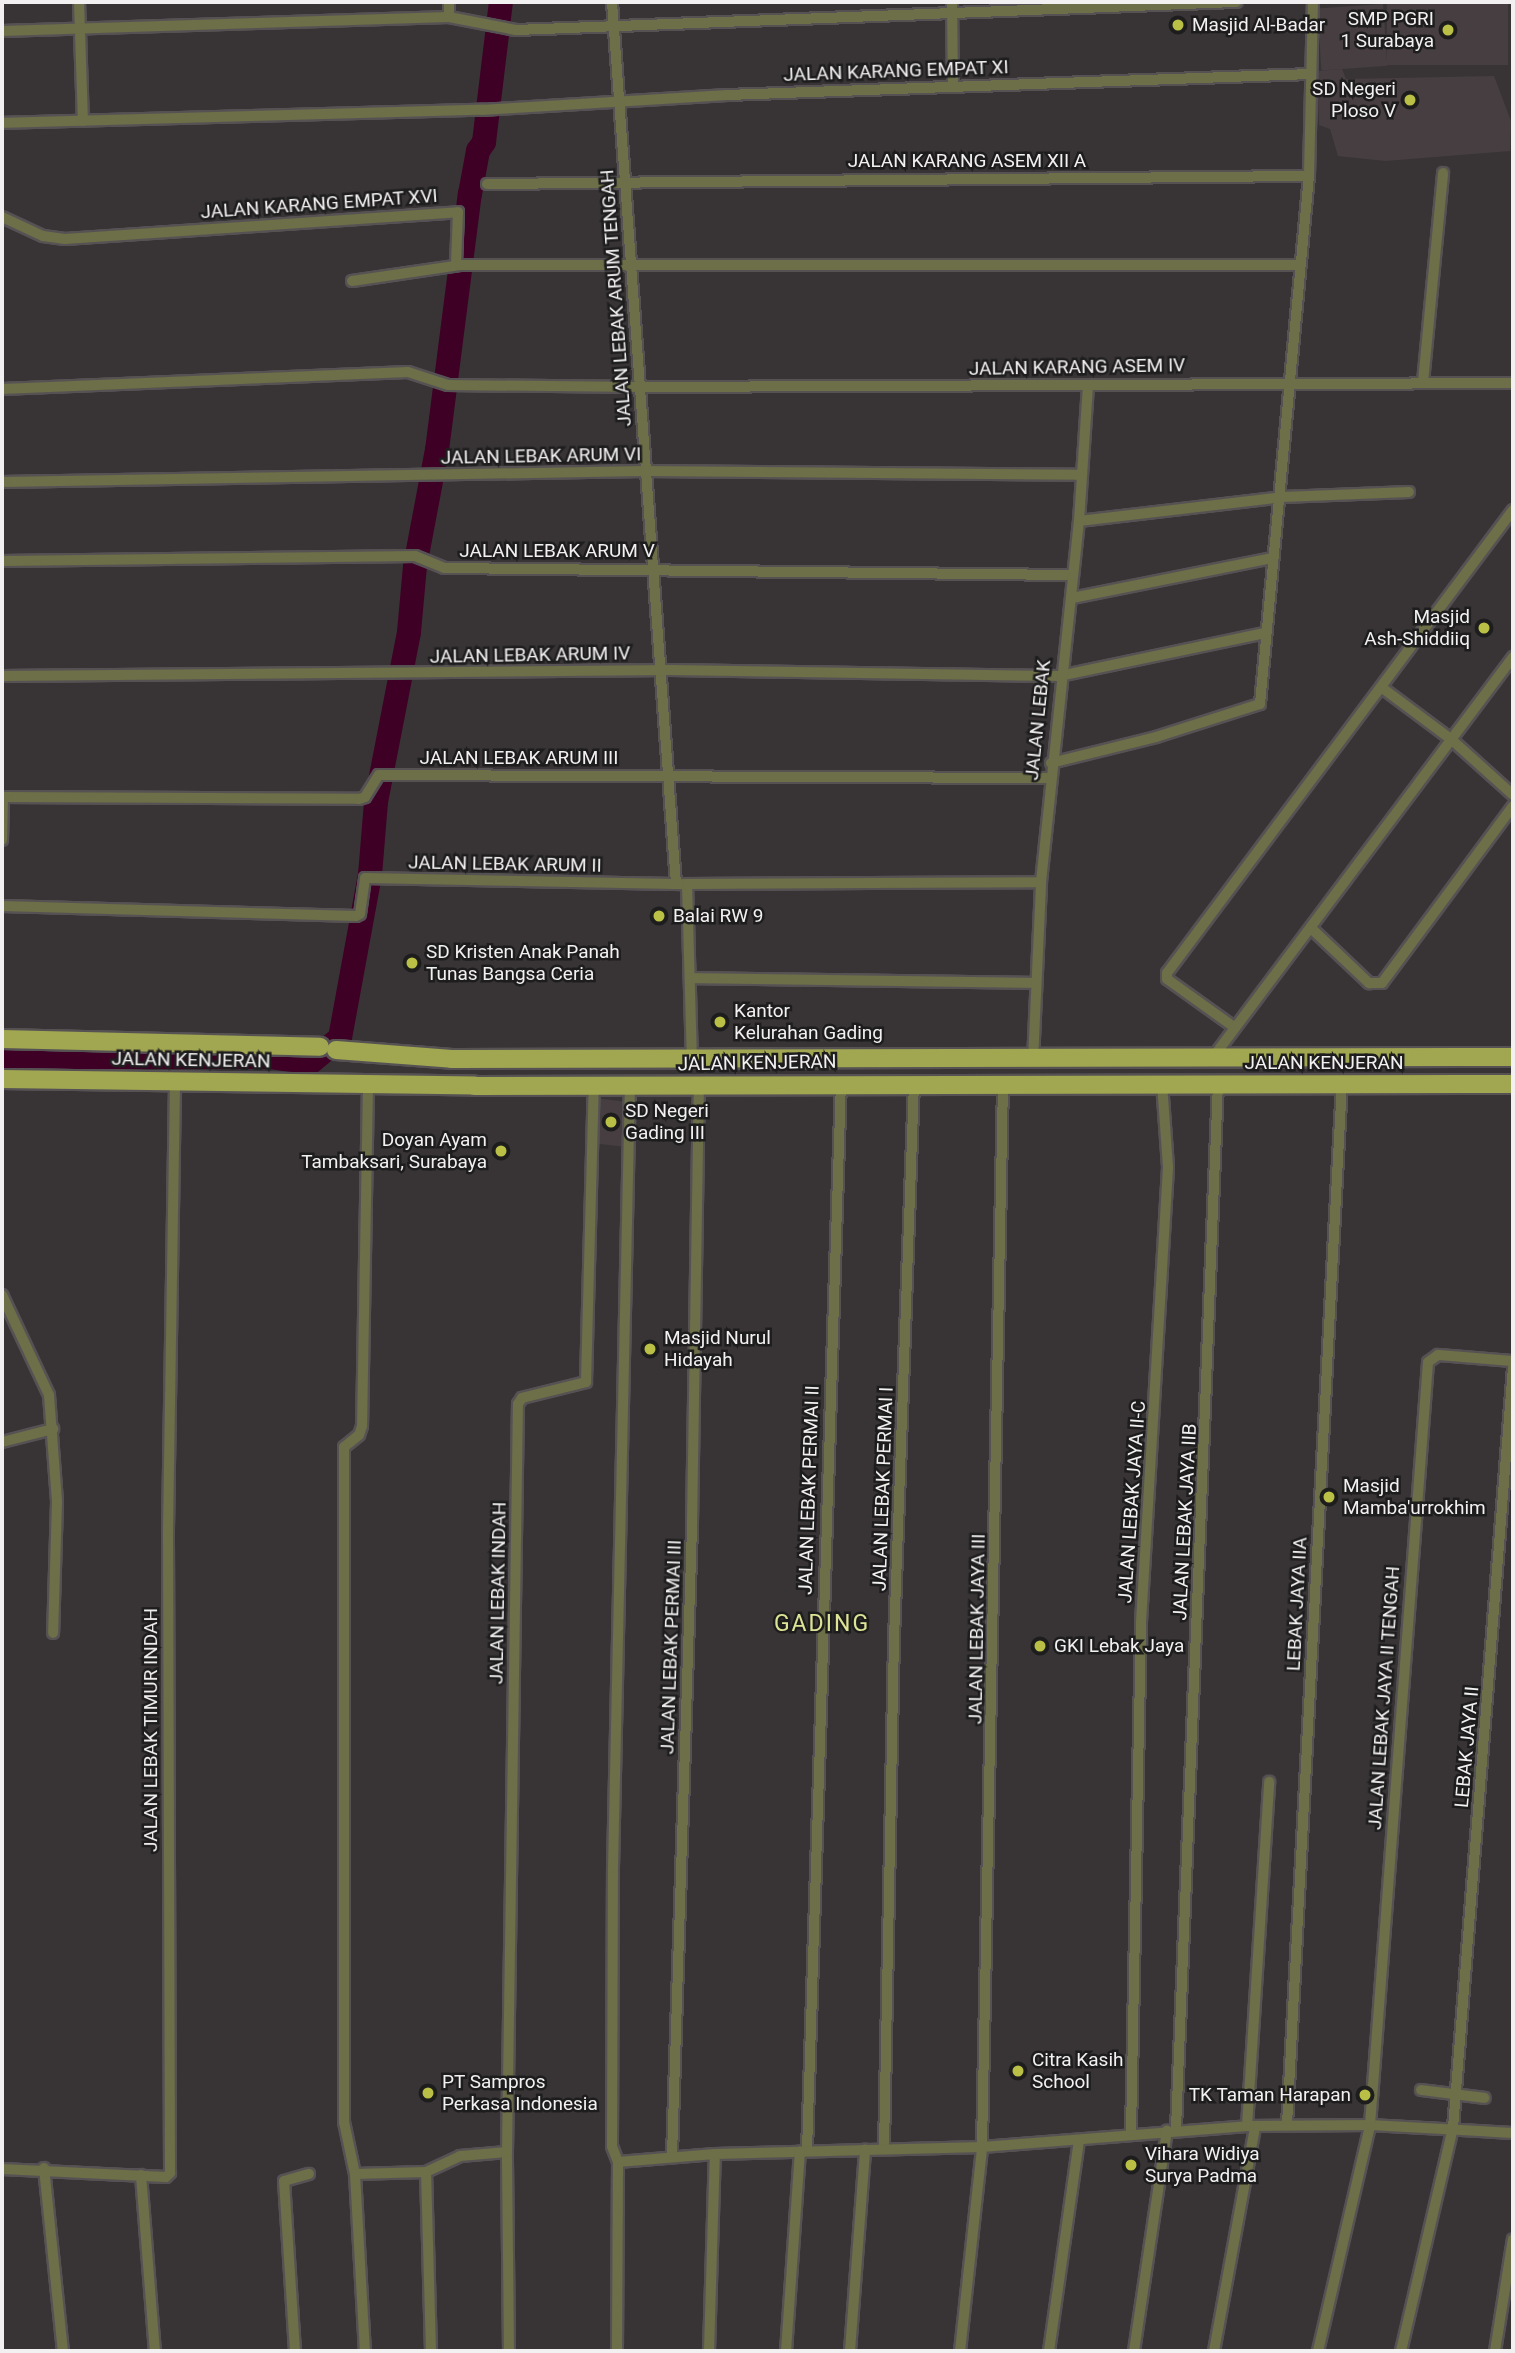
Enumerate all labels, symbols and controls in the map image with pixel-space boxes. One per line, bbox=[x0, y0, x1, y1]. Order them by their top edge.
place label: SMP PGRI 1 Surabaya bbox=[1340, 8, 1434, 52]
place label: Masjid Al-Badar bbox=[1192, 14, 1325, 36]
marker: Masjid Al-Badar bbox=[1170, 17, 1186, 33]
marker: SMP PGRI 1 Surabaya bbox=[1440, 22, 1456, 38]
street label: JALAN KARANG EMPAT XI bbox=[783, 56, 1009, 86]
place label: SD Negeri Ploso V bbox=[1312, 78, 1396, 122]
marker: SD Negeri Ploso V bbox=[1402, 92, 1418, 108]
street label: JALAN KARANG ASEM XII A bbox=[848, 150, 1086, 172]
street label: JALAN LEBAK ARUM TENGAH bbox=[596, 169, 636, 427]
street label: JALAN KARANG EMPAT XVI bbox=[199, 184, 439, 224]
street label: JALAN KARANG ASEM IV bbox=[969, 354, 1185, 380]
street label: JALAN LEBAK ARUM VI bbox=[441, 443, 641, 469]
street label: JALAN LEBAK ARUM V bbox=[459, 540, 655, 562]
place label: Masjid Ash-Shiddiiq bbox=[1364, 606, 1470, 650]
marker: Masjid Ash-Shiddiiq bbox=[1476, 620, 1492, 636]
street label: JALAN LEBAK ARUM IV bbox=[430, 642, 630, 668]
street label: JALAN LEBAK bbox=[1020, 659, 1056, 781]
street label: JALAN LEBAK ARUM III bbox=[420, 747, 618, 769]
street label: JALAN LEBAK ARUM II bbox=[408, 851, 602, 877]
place label: Balai RW 9 bbox=[673, 905, 763, 927]
marker: Balai RW 9 bbox=[651, 908, 667, 924]
place label: SD Kristen Anak Panah Tunas Bangsa Ceria bbox=[426, 941, 620, 985]
marker: SD Kristen Anak Panah Tunas Bangsa Ceria bbox=[404, 955, 420, 971]
place label: Kantor Kelurahan Gading bbox=[734, 1000, 883, 1044]
marker: Kantor Kelurahan Gading bbox=[712, 1014, 728, 1030]
street label: JALAN KENJERAN bbox=[111, 1047, 271, 1073]
street label: JALAN KENJERAN bbox=[677, 1050, 837, 1076]
street label: JALAN KENJERAN bbox=[1245, 1052, 1403, 1074]
place label: SD Negeri Gading III bbox=[625, 1100, 709, 1144]
marker: SD Negeri Gading III bbox=[603, 1114, 619, 1130]
place label: Doyan Ayam Tambaksari, Surabaya bbox=[301, 1129, 487, 1173]
marker: Doyan Ayam Tambaksari, Surabaya bbox=[493, 1143, 509, 1159]
place label: Masjid Nurul Hidayah bbox=[664, 1327, 771, 1371]
marker: Masjid Nurul Hidayah bbox=[642, 1341, 658, 1357]
street label: JALAN LEBAK PERMAI II bbox=[794, 1385, 824, 1595]
street label: JALAN LEBAK PERMAI I bbox=[868, 1386, 898, 1592]
street label: JALAN LEBAK JAYA II-C bbox=[1114, 1400, 1150, 1604]
street label: JALAN LEBAK JAYA IIB bbox=[1168, 1423, 1202, 1621]
place label: Masjid Mamba'urrokhim bbox=[1343, 1475, 1486, 1519]
marker: Masjid Mamba'urrokhim bbox=[1321, 1489, 1337, 1505]
street label: JALAN LEBAK INDAH bbox=[485, 1502, 511, 1684]
street label: JALAN LEBAK JAYA III bbox=[964, 1534, 990, 1724]
street label: LEBAK JAYA IIA bbox=[1282, 1536, 1312, 1672]
street label: JALAN LEBAK PERMAI III bbox=[656, 1539, 686, 1755]
street label: JALAN LEBAK JAYA II TENGAH bbox=[1363, 1565, 1405, 1831]
street label: JALAN LEBAK TIMUR INDAH bbox=[140, 1608, 162, 1852]
district label: GADING bbox=[775, 1610, 869, 1638]
place label: GKI Lebak Jaya bbox=[1054, 1635, 1184, 1657]
marker: GKI Lebak Jaya bbox=[1032, 1638, 1048, 1654]
street label: LEBAK JAYA II bbox=[1450, 1685, 1484, 1809]
place label: Citra Kasih School bbox=[1032, 2049, 1123, 2093]
marker: Citra Kasih School bbox=[1010, 2063, 1026, 2079]
place label: PT Sampros Perkasa Indonesia bbox=[442, 2071, 598, 2115]
place label: TK Taman Harapan bbox=[1188, 2084, 1351, 2106]
marker: PT Sampros Perkasa Indonesia bbox=[420, 2085, 436, 2101]
marker: TK Taman Harapan bbox=[1357, 2087, 1373, 2103]
place label: Vihara Widiya Surya Padma bbox=[1145, 2143, 1260, 2187]
marker: Vihara Widiya Surya Padma bbox=[1123, 2157, 1139, 2173]

